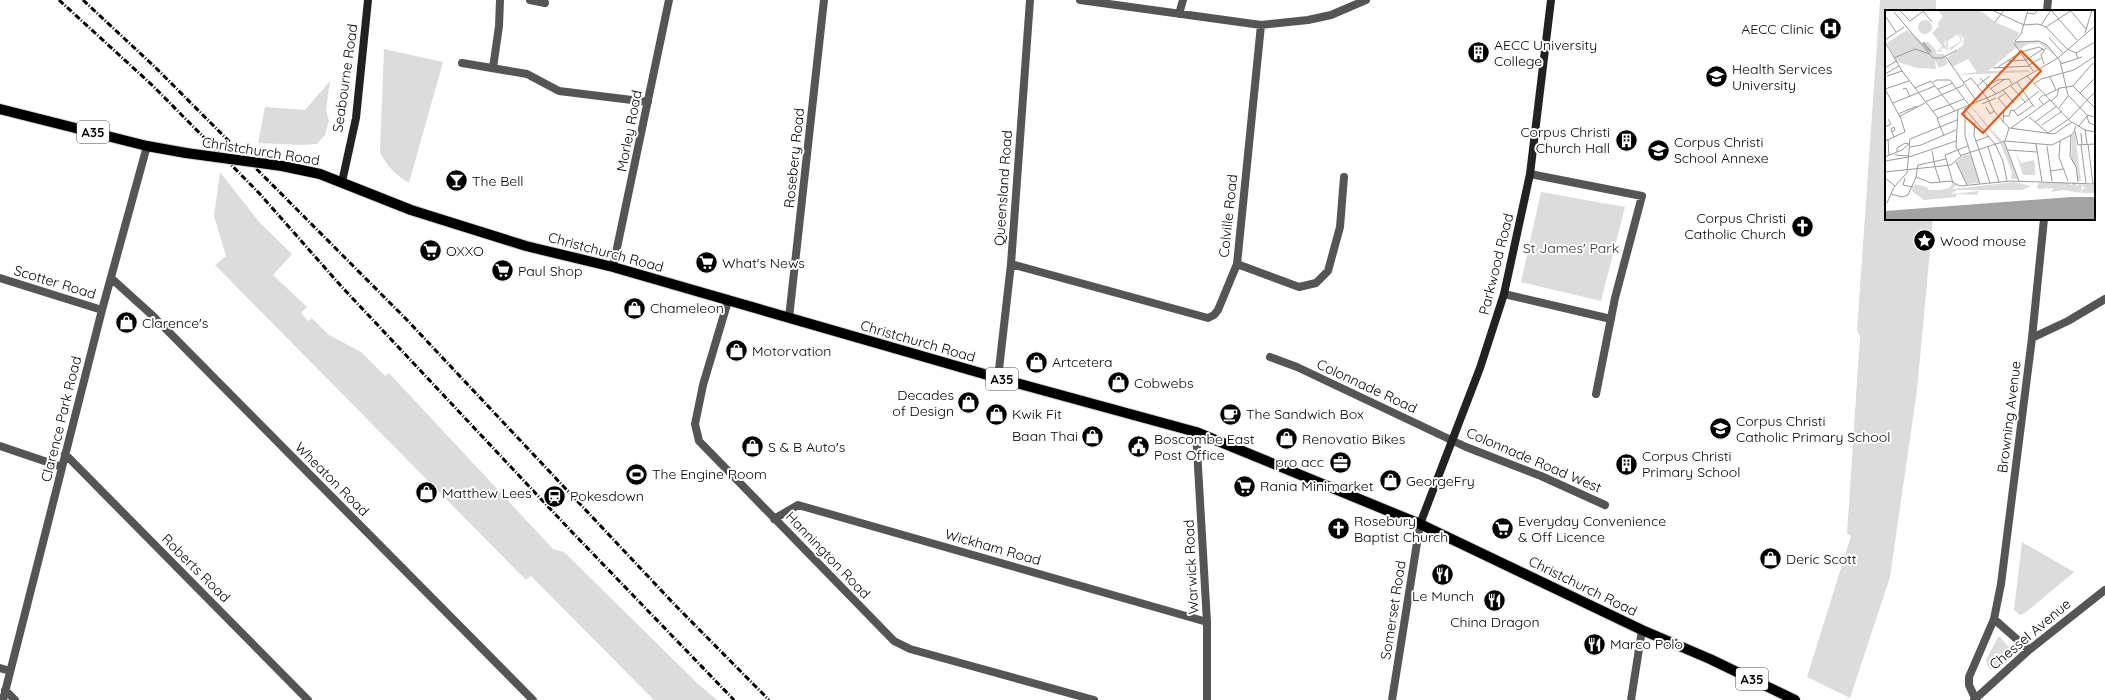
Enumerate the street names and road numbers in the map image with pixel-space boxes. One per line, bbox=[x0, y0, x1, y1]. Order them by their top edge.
street label: Seabourne Road bbox=[328, 23, 362, 133]
street label: Morley Road bbox=[612, 89, 646, 173]
street label: Rosebery Road bbox=[780, 107, 808, 209]
road number: A35 bbox=[77, 121, 109, 143]
street label: Queensland Road bbox=[990, 129, 1016, 247]
street label: Christchurch Road bbox=[201, 133, 321, 169]
street label: Colville Road bbox=[1215, 173, 1241, 259]
street label: Parkwood Road bbox=[1475, 211, 1517, 317]
street label: Christchurch Road bbox=[546, 228, 666, 276]
street label: Scotter Road bbox=[12, 261, 98, 303]
street label: Christchurch Road bbox=[858, 316, 978, 366]
street label: Clarence Park Road bbox=[37, 354, 85, 484]
street label: Colonnade Road bbox=[1314, 355, 1420, 417]
street label: Browning Avenue bbox=[1993, 360, 2025, 474]
road number: A35 bbox=[986, 368, 1018, 390]
street label: Colonnade Road West bbox=[1464, 423, 1605, 497]
street label: Wheaton Road bbox=[291, 438, 373, 520]
street label: Hannington Road bbox=[782, 508, 874, 602]
street label: Warwick Road bbox=[1180, 519, 1202, 615]
street label: Wickham Road bbox=[943, 525, 1043, 569]
street label: Roberts Road bbox=[158, 530, 234, 606]
street label: Christchurch Road bbox=[1526, 552, 1640, 620]
street label: Somerset Road bbox=[1376, 559, 1410, 661]
street label: Chessel Avenue bbox=[1986, 595, 2075, 673]
road number: A35 bbox=[1736, 668, 1768, 690]

